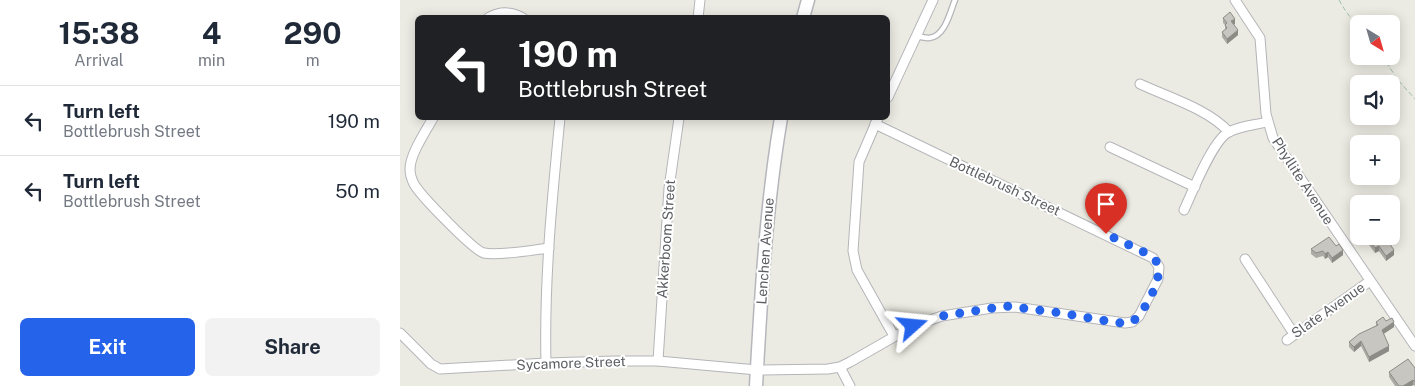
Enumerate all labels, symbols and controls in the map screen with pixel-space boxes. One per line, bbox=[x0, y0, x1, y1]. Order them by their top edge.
text: 15:38 bbox=[58, 15, 140, 51]
text: 4 bbox=[202, 15, 221, 51]
text: 290 bbox=[284, 15, 342, 51]
north arrow bbox=[1350, 15, 1400, 65]
map controls bbox=[1350, 15, 1400, 245]
text: 190 m bbox=[518, 34, 618, 75]
icon: left bbox=[435, 35, 500, 100]
text: Arrival bbox=[74, 51, 124, 70]
text: min bbox=[198, 51, 225, 70]
text: m bbox=[306, 51, 319, 70]
button: sound bbox=[1350, 75, 1400, 125]
text: Bottlebrush Street bbox=[518, 76, 707, 102]
text: Turn left bbox=[63, 100, 140, 122]
icon: left bbox=[20, 107, 48, 135]
text: 190 m bbox=[328, 110, 380, 132]
text: Bottlebrush Street bbox=[63, 122, 201, 141]
street label: Phyllite Avenue bbox=[1269, 134, 1337, 228]
button: + bbox=[1350, 135, 1400, 185]
street label: Bottlebrush Street bbox=[947, 153, 1063, 219]
text: Turn left bbox=[63, 170, 140, 192]
icon: left bbox=[20, 177, 48, 205]
street label: Akkerboom Street bbox=[654, 179, 678, 299]
text: 50 m bbox=[335, 180, 380, 202]
pin bbox=[1085, 183, 1127, 234]
icon: arrive bbox=[1092, 190, 1120, 218]
text: Bottlebrush Street bbox=[63, 192, 201, 211]
button: − bbox=[1350, 195, 1400, 245]
street label: Lenchen Avenue bbox=[753, 197, 777, 305]
street label: Slate Avenue bbox=[1288, 279, 1368, 341]
position arrow bbox=[886, 299, 938, 351]
button: Exit bbox=[20, 318, 195, 376]
button: Share bbox=[205, 318, 380, 376]
street label: Sycamore Street bbox=[516, 353, 626, 373]

